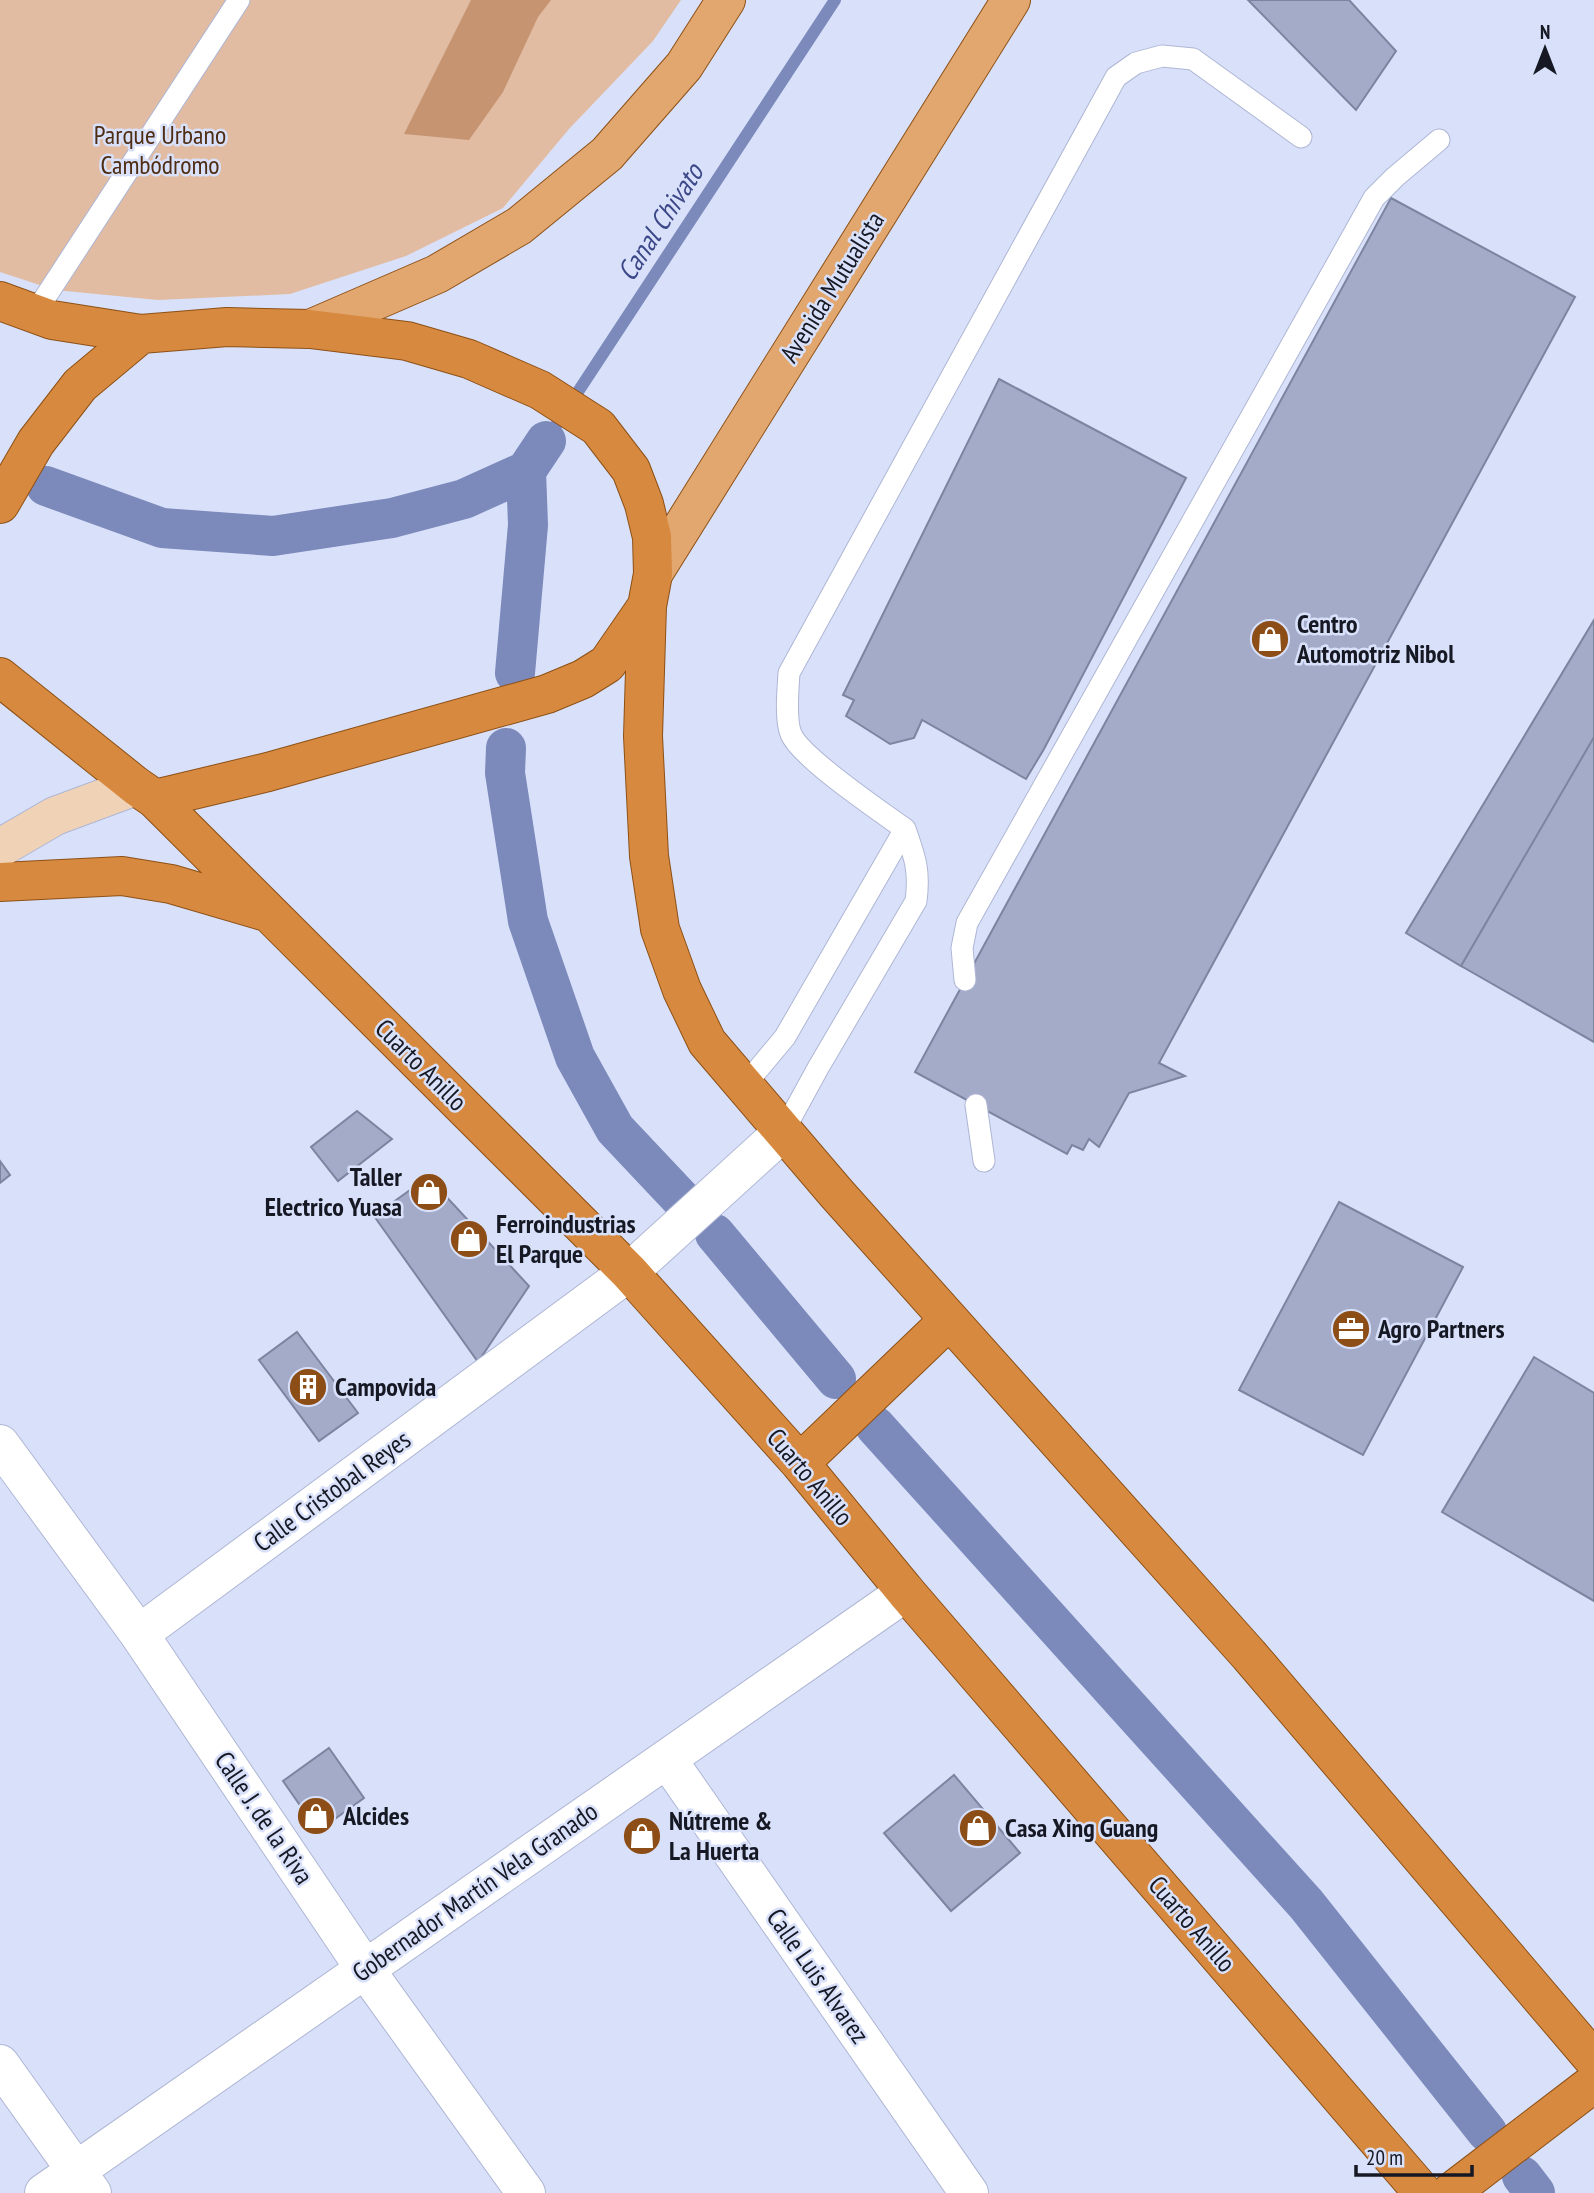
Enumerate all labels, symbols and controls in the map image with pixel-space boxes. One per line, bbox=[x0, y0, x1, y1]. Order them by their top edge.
north arrow bbox=[1510, 14, 1580, 84]
text: N bbox=[1540, 20, 1550, 44]
park label: Parque Urbano Cambódromo bbox=[94, 118, 226, 181]
water label: Canal Chivato bbox=[608, 155, 712, 287]
street label: Avenida Mutualista bbox=[772, 205, 891, 368]
place label: Centro Automotriz Nibol bbox=[1296, 607, 1455, 670]
shop icon: Centro Automotriz Nibol bbox=[1249, 618, 1291, 660]
street label: Cuarto Anillo bbox=[368, 1012, 474, 1118]
place label: Taller Electrico Yuasa bbox=[265, 1160, 402, 1223]
shop icon: Taller Electrico Yuasa bbox=[408, 1171, 450, 1213]
place label: Ferroindustrias El Parque bbox=[496, 1207, 636, 1270]
shop icon: Ferroindustrias El Parque bbox=[448, 1218, 490, 1260]
office icon: Agro Partners bbox=[1330, 1308, 1372, 1350]
place label: Agro Partners bbox=[1377, 1312, 1505, 1345]
building icon: Campovida bbox=[287, 1366, 329, 1408]
place label: Campovida bbox=[335, 1370, 436, 1403]
street label: Cuarto Anillo bbox=[760, 1421, 861, 1532]
street label: Calle Cristobal Reyes bbox=[247, 1423, 417, 1559]
street label: Calle J. de la Riva bbox=[208, 1745, 321, 1890]
street label: Gobernador Martín Vela Granado bbox=[346, 1794, 604, 1989]
shop icon: Alcides bbox=[295, 1795, 337, 1837]
place label: Alcides bbox=[342, 1799, 409, 1832]
place label: Nútreme & La Huerta bbox=[669, 1804, 772, 1867]
shop icon: Casa Xing Guang bbox=[957, 1807, 999, 1849]
place label: Casa Xing Guang bbox=[1005, 1811, 1158, 1844]
shop icon: Nútreme & La Huerta bbox=[621, 1815, 663, 1857]
street label: Cuarto Anillo bbox=[1142, 1869, 1243, 1979]
street label: Calle Luis Alvarez bbox=[760, 1902, 877, 2050]
scale bar bbox=[1356, 2134, 1472, 2178]
text: 20 m bbox=[1366, 2144, 1403, 2171]

